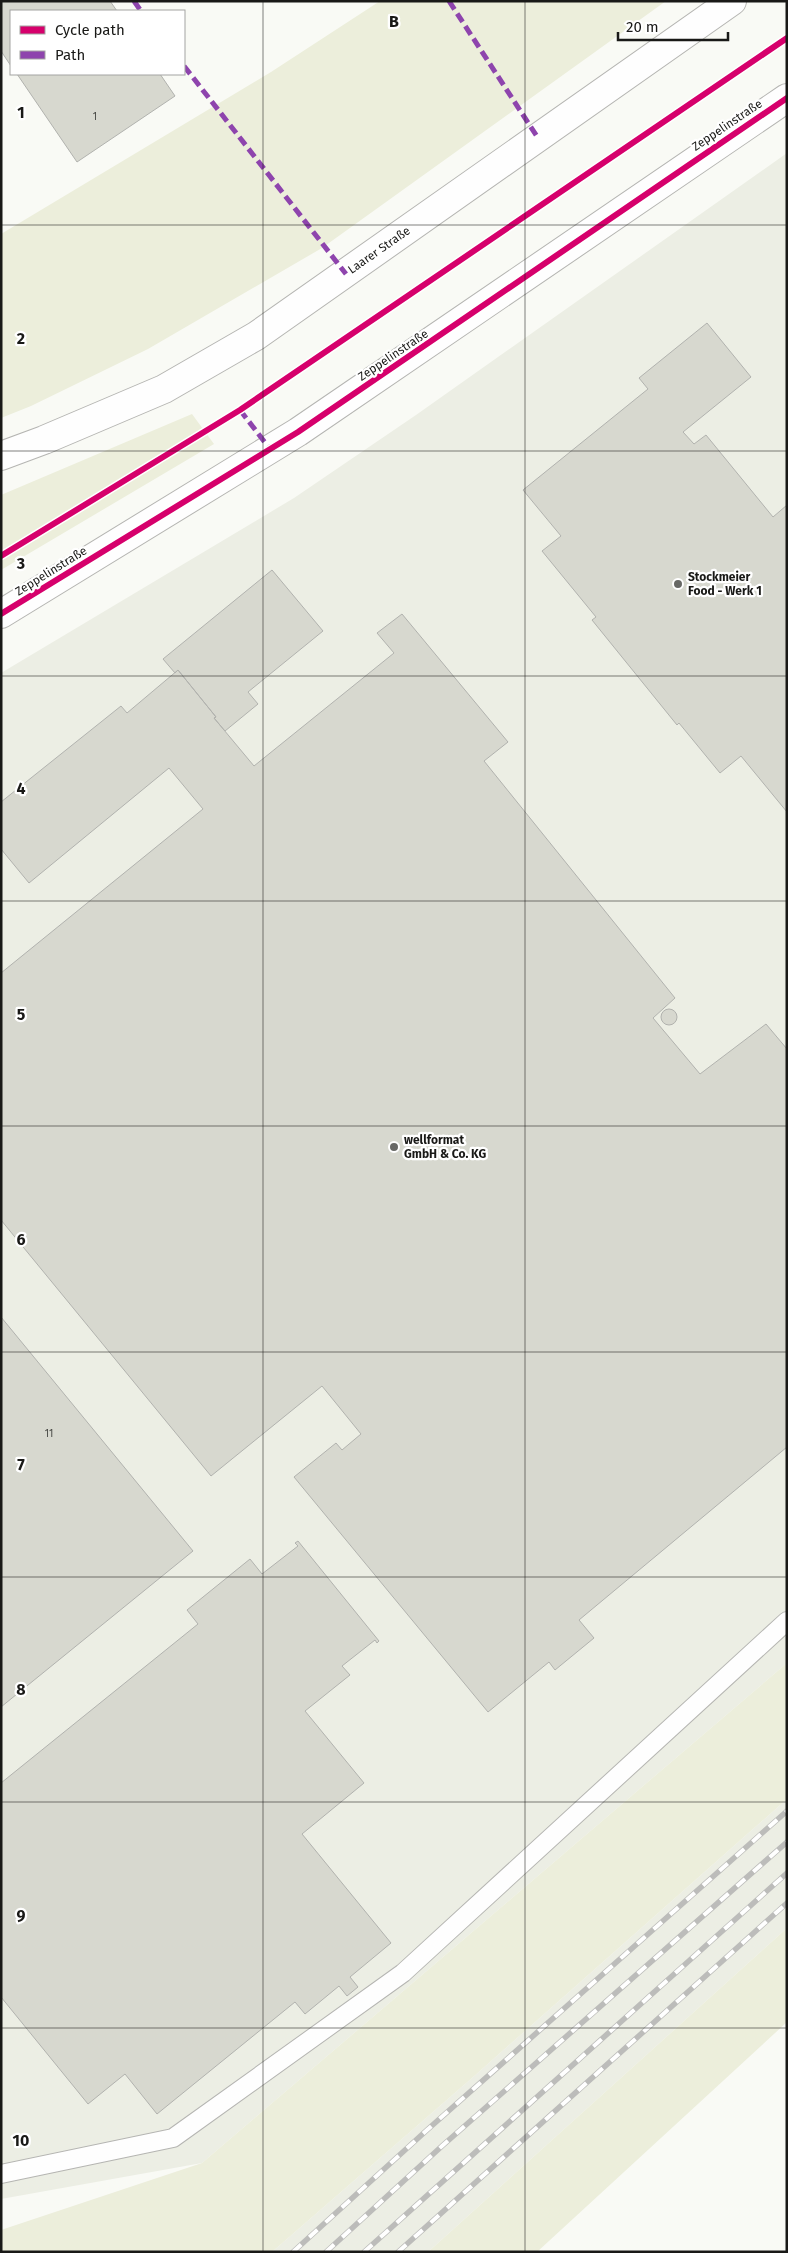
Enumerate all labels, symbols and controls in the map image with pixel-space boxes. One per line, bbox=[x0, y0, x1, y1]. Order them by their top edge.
legend bbox=[10, 10, 185, 75]
scale bar bbox=[618, 10, 728, 42]
text: B bbox=[389, 12, 399, 31]
text: 20 m bbox=[626, 18, 659, 36]
text: Cycle path bbox=[55, 21, 125, 39]
text: Path bbox=[55, 46, 85, 64]
street label: Zeppelinstraße bbox=[689, 96, 765, 154]
text: 1 bbox=[17, 103, 25, 122]
house number: 1 bbox=[93, 111, 97, 123]
street label: Laarer Straße bbox=[345, 223, 413, 277]
street label: Zeppelinstraße bbox=[355, 326, 431, 384]
text: 2 bbox=[17, 329, 25, 348]
street label: Zeppelinstraße bbox=[13, 543, 89, 599]
text: 3 bbox=[16, 554, 25, 573]
place label: Stockmeier Food - Werk 1 bbox=[688, 570, 762, 598]
marker: Stockmeier Food - Werk 1 bbox=[672, 578, 684, 590]
text: 4 bbox=[16, 779, 26, 798]
text: 5 bbox=[17, 1005, 26, 1024]
place label: wellformat GmbH & Co. KG bbox=[404, 1133, 486, 1161]
marker: wellformat GmbH & Co. KG bbox=[388, 1141, 400, 1153]
text: 6 bbox=[16, 1230, 26, 1249]
house number: 11 bbox=[45, 1428, 53, 1440]
text: 7 bbox=[17, 1455, 25, 1474]
text: 8 bbox=[16, 1680, 26, 1699]
text: 9 bbox=[17, 1906, 26, 1925]
text: 10 bbox=[13, 2131, 29, 2150]

